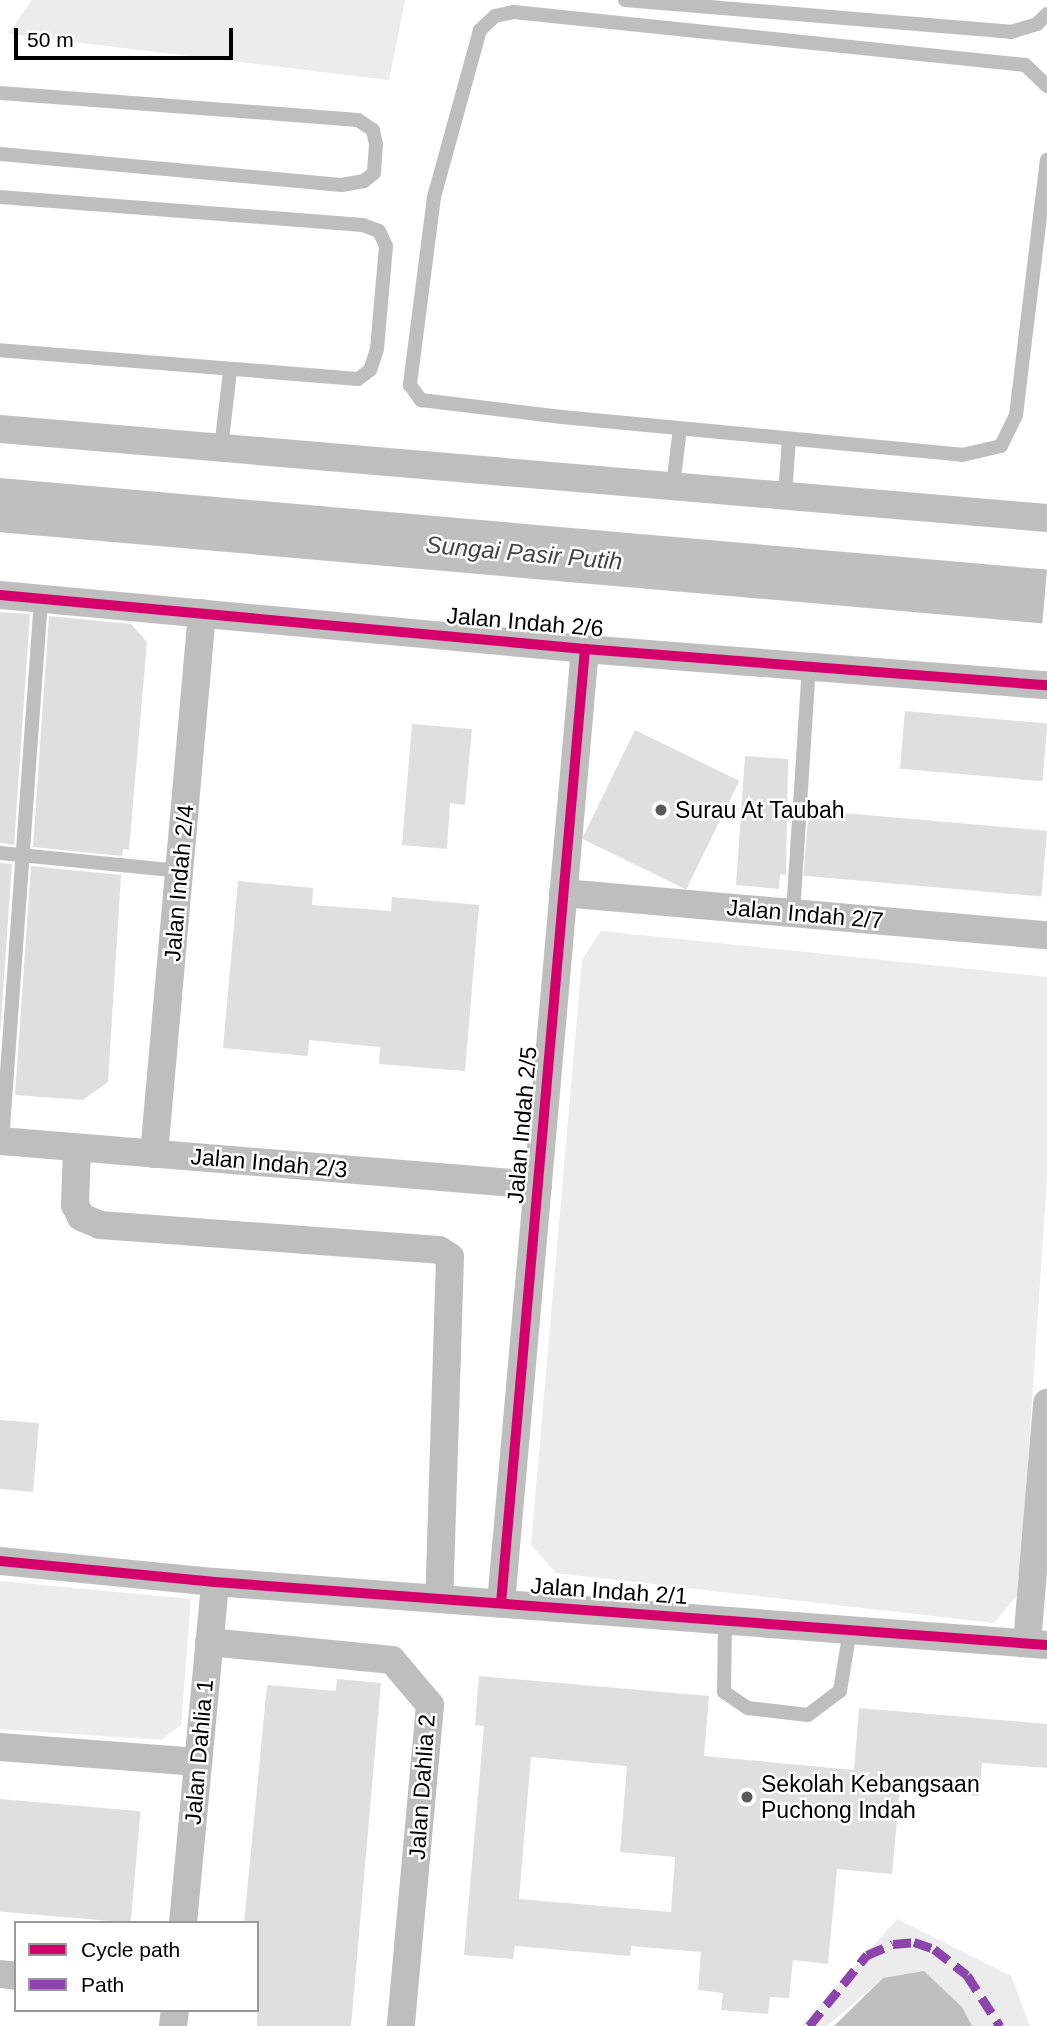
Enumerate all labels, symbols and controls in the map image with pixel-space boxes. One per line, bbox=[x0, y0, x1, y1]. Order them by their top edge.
scale bar bbox=[18, 14, 236, 58]
text: 50 m bbox=[27, 28, 74, 51]
water label: Sungai Pasir Putih bbox=[424, 530, 624, 576]
street label: Jalan Indah 2/6 bbox=[445, 601, 605, 643]
place label: Surau At Taubah bbox=[675, 796, 846, 824]
marker: Surau At Taubah bbox=[653, 802, 669, 818]
street label: Jalan Indah 2/4 bbox=[158, 803, 200, 963]
street label: Jalan Indah 2/7 bbox=[725, 893, 885, 935]
street label: Jalan Indah 2/5 bbox=[501, 1045, 543, 1205]
street label: Jalan Indah 2/3 bbox=[189, 1142, 349, 1184]
street label: Jalan Indah 2/1 bbox=[530, 1572, 688, 1610]
street label: Jalan Dahlia 1 bbox=[179, 1678, 219, 1826]
street label: Jalan Dahlia 2 bbox=[403, 1713, 441, 1861]
place label: Sekolah Kebangsaan Puchong Indah bbox=[761, 1770, 980, 1824]
marker: Sekolah Kebangsaan Puchong Indah bbox=[739, 1789, 755, 1805]
legend bbox=[14, 1921, 259, 2012]
text: Cycle path bbox=[81, 1938, 180, 1961]
text: Path bbox=[81, 1973, 124, 1996]

